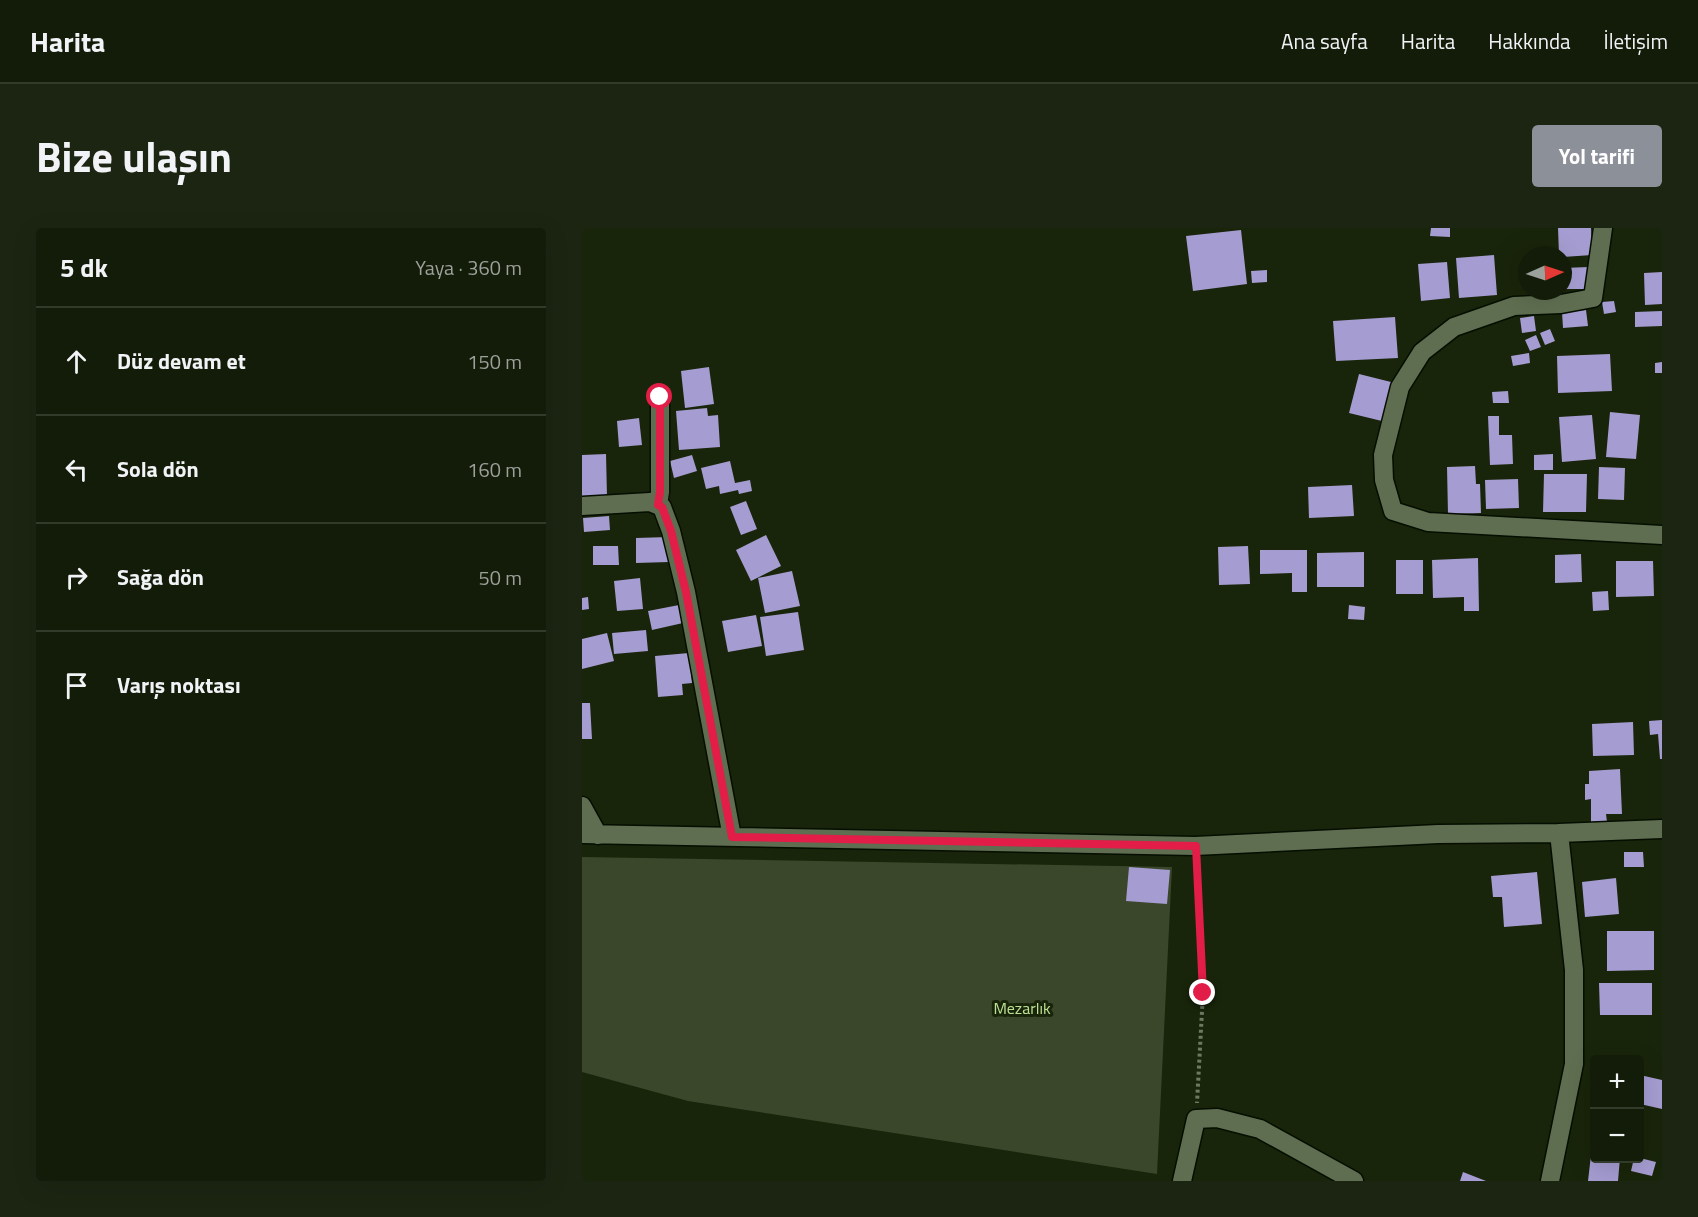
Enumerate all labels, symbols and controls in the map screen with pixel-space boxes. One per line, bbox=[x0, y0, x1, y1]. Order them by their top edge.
text: Harita bbox=[30, 20, 105, 63]
text: Ana sayfa bbox=[1281, 25, 1368, 57]
text: Harita bbox=[1401, 25, 1455, 57]
text: Hakkında bbox=[1488, 25, 1571, 57]
text: İletişim bbox=[1604, 25, 1668, 57]
text: Bize ulaşın bbox=[36, 124, 232, 188]
button: Yol tarifi bbox=[1532, 125, 1662, 187]
north arrow bbox=[1518, 246, 1572, 300]
text: 5 dk bbox=[60, 248, 108, 287]
text: Yaya · 360 m bbox=[415, 252, 522, 283]
text: Düz devam et bbox=[117, 344, 246, 378]
icon: ahead bbox=[60, 345, 93, 378]
text: 150 m bbox=[467, 346, 522, 377]
route start bbox=[646, 383, 672, 409]
text: Sola dön bbox=[117, 452, 199, 486]
icon: left bbox=[60, 453, 93, 486]
text: 160 m bbox=[467, 454, 522, 485]
text: Sağa dön bbox=[117, 560, 204, 594]
icon: right bbox=[60, 561, 93, 594]
text: 50 m bbox=[478, 562, 522, 593]
text: Varış noktası bbox=[117, 668, 241, 702]
icon: arrive bbox=[60, 669, 93, 702]
route end bbox=[1189, 979, 1215, 1005]
park label: Mezarlık bbox=[993, 996, 1051, 1020]
map controls bbox=[1590, 1055, 1644, 1163]
button: + bbox=[1590, 1055, 1644, 1109]
button: − bbox=[1590, 1109, 1644, 1163]

